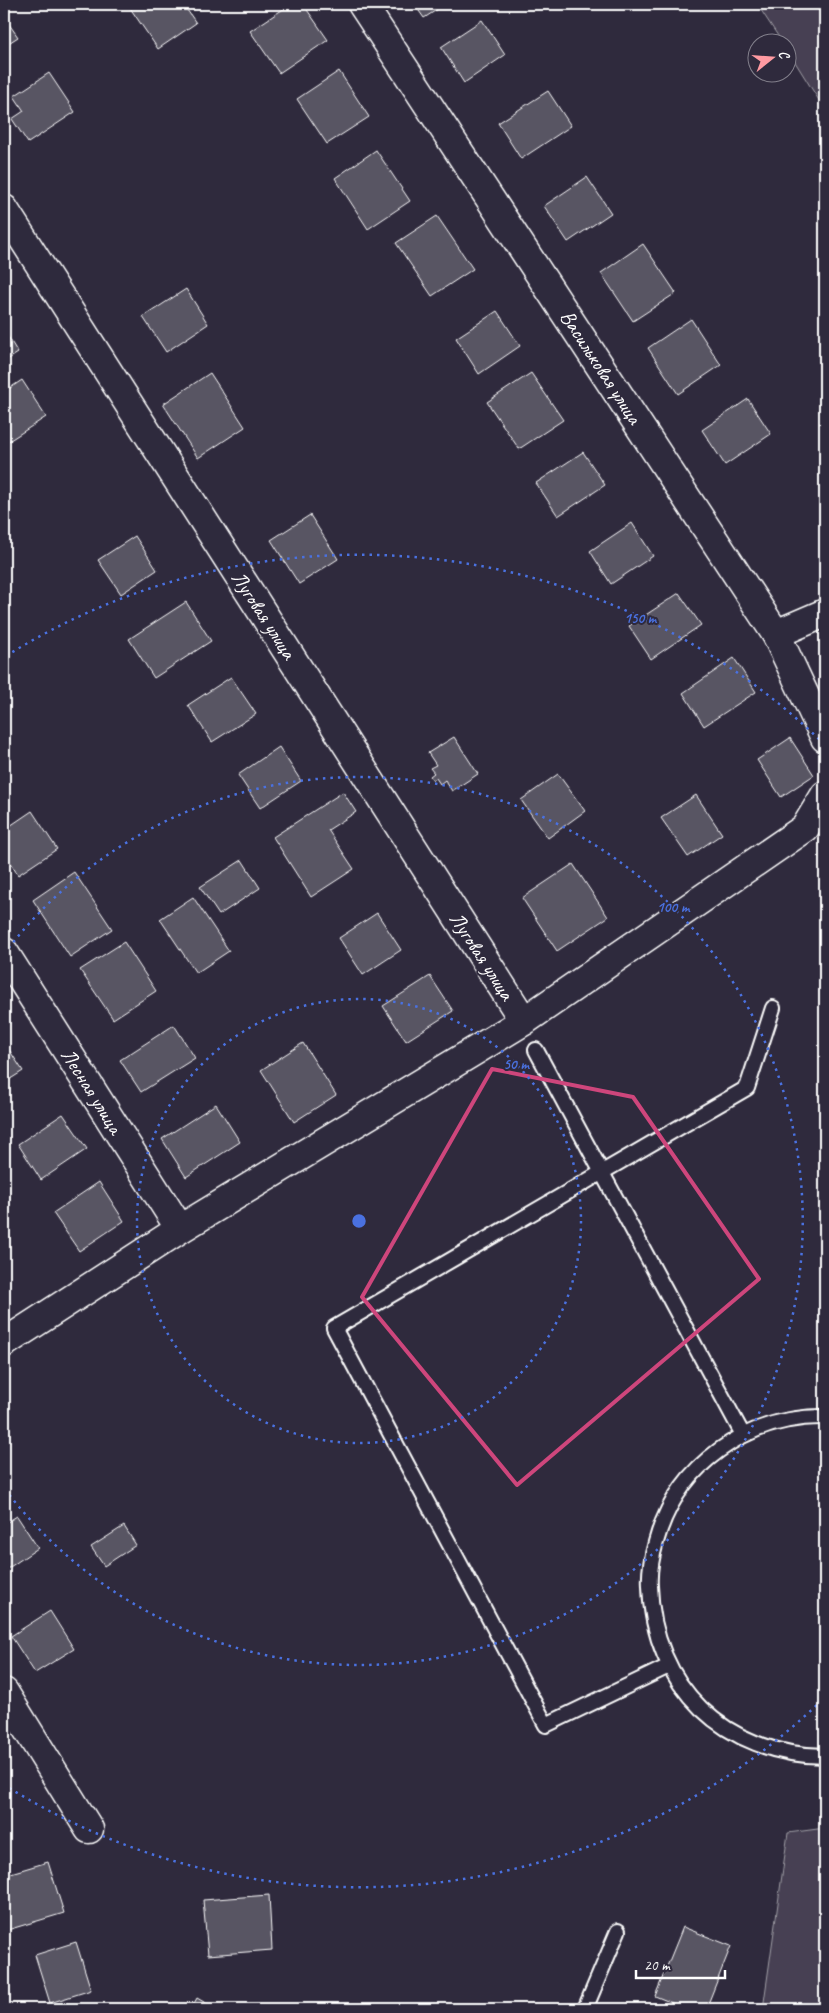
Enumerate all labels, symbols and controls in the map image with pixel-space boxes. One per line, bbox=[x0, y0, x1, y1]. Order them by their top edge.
north arrow bbox=[746, 32, 796, 82]
text: С bbox=[775, 49, 794, 62]
street label: Васильковая улица bbox=[555, 305, 648, 430]
street label: Луговая улица bbox=[226, 566, 303, 665]
text: 150 m bbox=[624, 609, 658, 628]
text: 100 m bbox=[657, 898, 691, 917]
street label: Луговая улица bbox=[444, 907, 521, 1006]
street label: Лесная улица bbox=[56, 1043, 130, 1141]
text: 50 m bbox=[503, 1055, 530, 1074]
centre of rings bbox=[350, 1212, 368, 1230]
scale bar bbox=[636, 1948, 725, 1980]
text: 20 m bbox=[644, 1956, 671, 1975]

